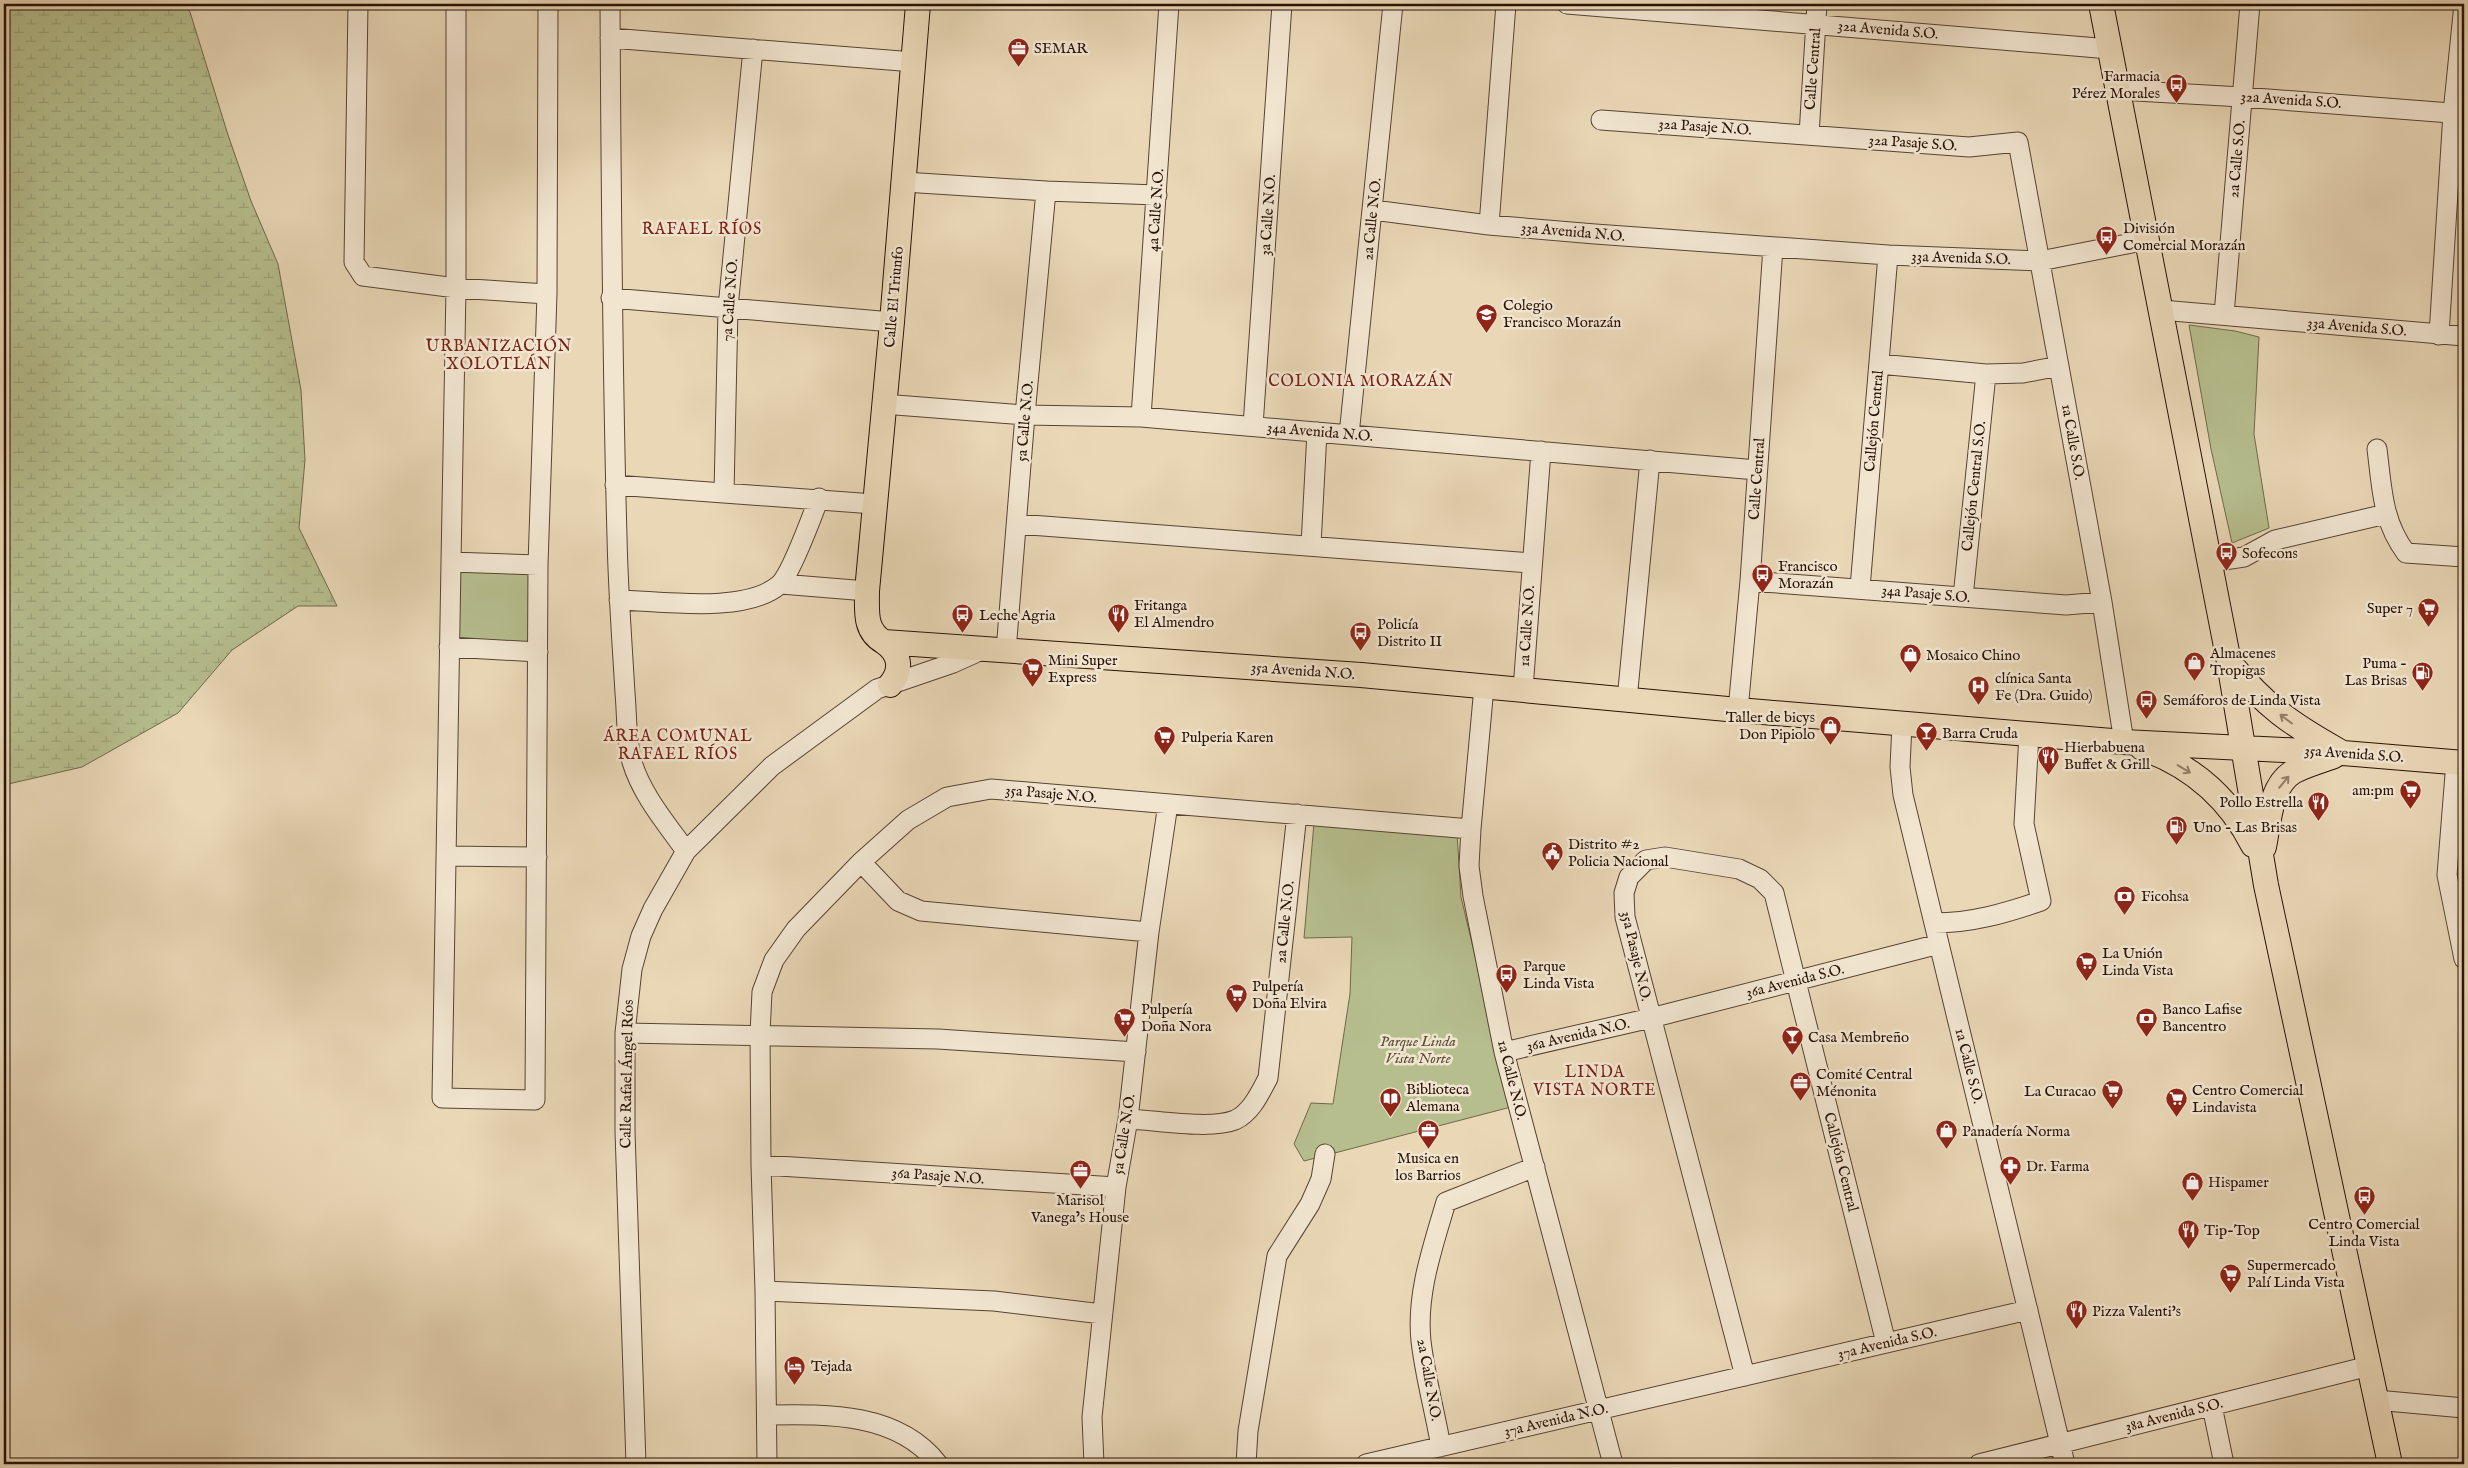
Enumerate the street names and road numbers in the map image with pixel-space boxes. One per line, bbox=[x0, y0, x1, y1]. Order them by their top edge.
street label: 32a Avenida S.O. bbox=[1837, 16, 1939, 44]
street label: Calle Central bbox=[1801, 26, 1825, 111]
street label: 32a Avenida S.O. bbox=[2240, 87, 2342, 113]
street label: 32a Pasaje N.O. bbox=[1658, 114, 1752, 140]
street label: 2a Calle S.O. bbox=[2224, 119, 2250, 199]
street label: 32a Pasaje S.O. bbox=[1868, 130, 1958, 156]
street label: 4a Calle N.O. bbox=[1144, 168, 1168, 252]
street label: 3a Calle N.O. bbox=[1256, 174, 1280, 256]
street label: 2a Calle N.O. bbox=[1358, 177, 1386, 261]
street label: 33a Avenida N.O. bbox=[1520, 218, 1626, 246]
street label: Calle El Triunfo bbox=[880, 246, 908, 348]
street label: 33a Avenida S.O. bbox=[1911, 247, 2011, 269]
street label: 7a Calle N.O. bbox=[718, 258, 742, 342]
street label: 33a Avenida S.O. bbox=[2306, 313, 2408, 341]
street label: Callejón Central bbox=[1860, 369, 1888, 473]
street label: 5a Calle N.O. bbox=[1012, 380, 1038, 462]
street label: 1a Calle S.O. bbox=[2057, 403, 2089, 481]
street label: 34a Avenida N.O. bbox=[1266, 418, 1374, 446]
street label: Callejón Central S.O. bbox=[1958, 420, 1990, 552]
street label: Calle Central bbox=[1745, 436, 1769, 521]
street label: 34a Pasaje S.O. bbox=[1881, 581, 1971, 607]
street label: 1a Calle N.O. bbox=[1515, 585, 1539, 667]
street label: 35a Avenida N.O. bbox=[1250, 658, 1356, 684]
street label: 35a Avenida S.O. bbox=[2304, 741, 2404, 767]
street label: 35a Pasaje N.O. bbox=[1004, 781, 1098, 807]
street label: 2a Calle N.O. bbox=[1271, 880, 1299, 964]
street label: 35a Pasaje N.O. bbox=[1616, 909, 1656, 1003]
street label: 36a Avenida S.O. bbox=[1744, 960, 1846, 1002]
street label: Calle Rafael Ángel Ríos bbox=[616, 1000, 638, 1148]
street label: 36a Avenida N.O. bbox=[1524, 1014, 1632, 1056]
street label: 1a Calle S.O. bbox=[1950, 1026, 1988, 1106]
street label: 1a Calle N.O. bbox=[1493, 1038, 1531, 1122]
street label: 5a Calle N.O. bbox=[1108, 1092, 1140, 1176]
street label: Callejón Central bbox=[1819, 1110, 1863, 1215]
street label: 36a Pasaje N.O. bbox=[891, 1163, 985, 1189]
street label: 37a Avenida S.O. bbox=[1836, 1322, 1938, 1364]
street label: 2a Calle N.O. bbox=[1412, 1337, 1446, 1423]
street label: 38a Avenida S.O. bbox=[2123, 1394, 2225, 1436]
street label: 37a Avenida N.O. bbox=[1502, 1399, 1610, 1441]

